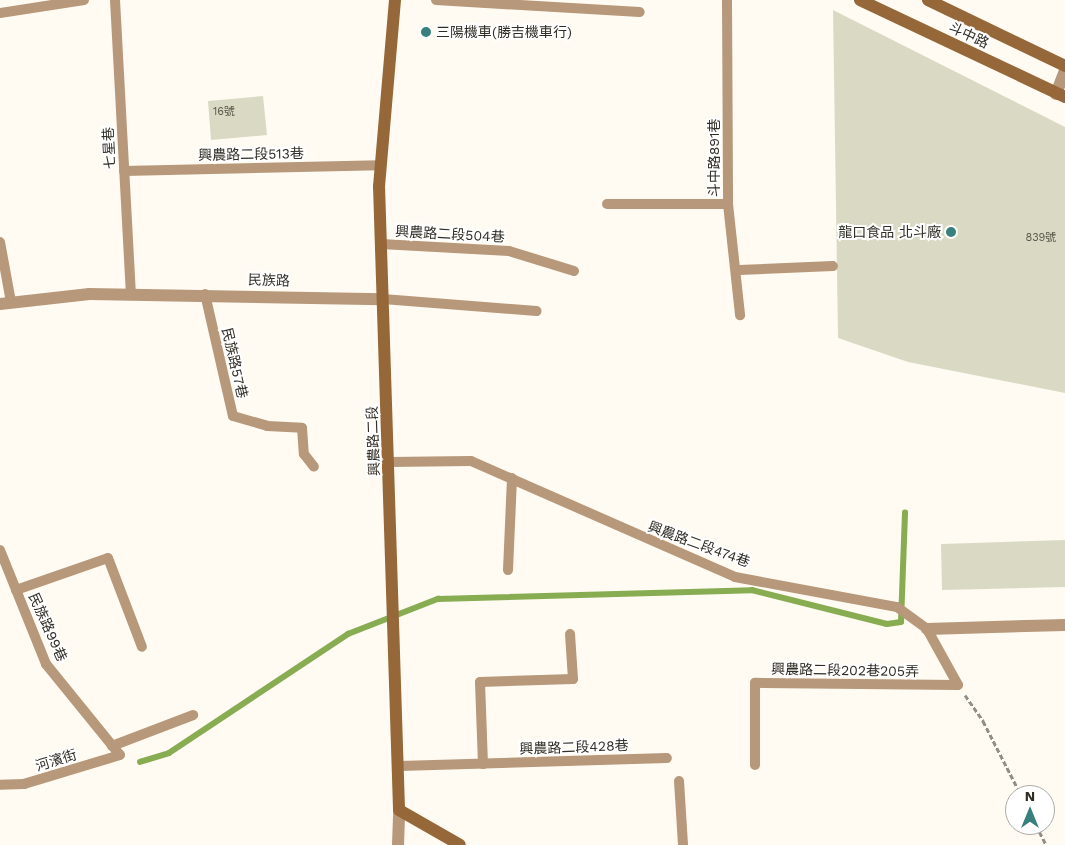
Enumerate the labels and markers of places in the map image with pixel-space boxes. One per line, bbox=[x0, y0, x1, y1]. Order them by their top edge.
place label: 三陽機車(勝吉機車行) bbox=[436, 24, 572, 40]
marker: 三陽機車(勝吉機車行) bbox=[420, 26, 432, 38]
place label: 龍口食品 北斗廠 bbox=[838, 224, 941, 240]
marker: 龍口食品 北斗廠 bbox=[945, 226, 957, 238]

